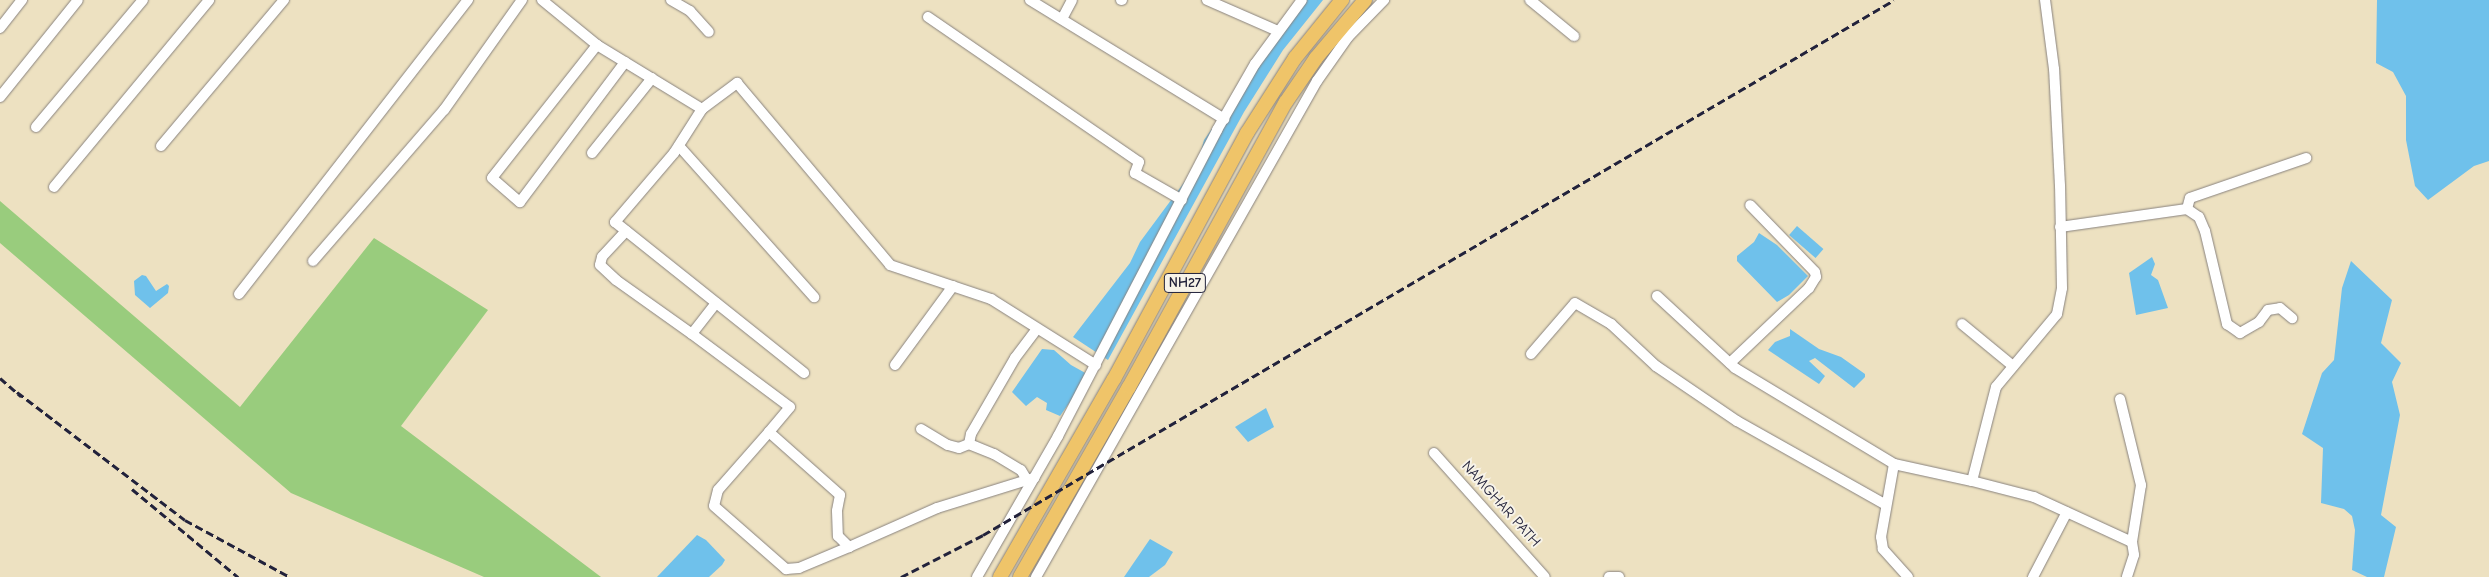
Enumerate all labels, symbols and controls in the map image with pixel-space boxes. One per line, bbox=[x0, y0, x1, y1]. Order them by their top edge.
road number: NH27 bbox=[1164, 272, 1206, 294]
street label: NAMGHAR PATH bbox=[1458, 457, 1544, 551]

